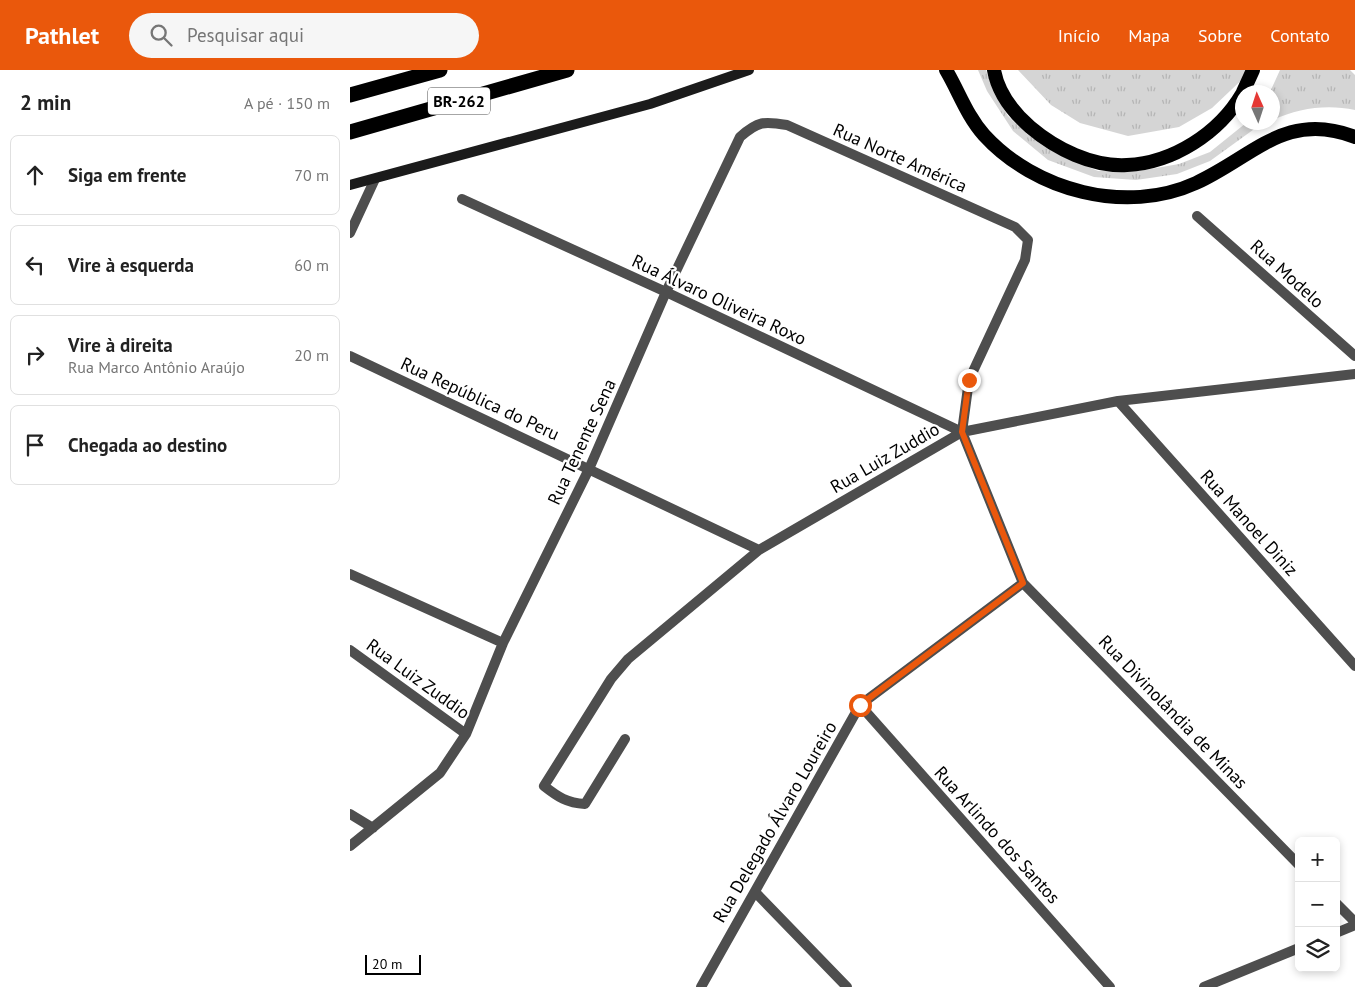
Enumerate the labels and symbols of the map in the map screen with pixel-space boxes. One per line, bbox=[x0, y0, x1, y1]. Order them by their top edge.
north arrow bbox=[1235, 85, 1280, 130]
road number: BR-262 bbox=[428, 88, 490, 114]
street label: Rua Norte América bbox=[830, 118, 971, 197]
street label: Rua Modelo bbox=[1246, 234, 1329, 313]
street label: Rua Álvaro Oliveira Roxo bbox=[628, 249, 810, 350]
street label: Rua República do Peru bbox=[397, 352, 563, 445]
route end bbox=[958, 369, 981, 392]
street label: Rua Tenente Sena bbox=[542, 375, 621, 508]
street label: Rua Luiz Zuddio bbox=[826, 417, 943, 498]
street label: Rua Manoel Diniz bbox=[1196, 465, 1303, 581]
street label: Rua Divinolândia de Minas bbox=[1094, 630, 1253, 793]
street label: Rua Luiz Zuddio bbox=[362, 633, 475, 724]
route start bbox=[849, 694, 872, 717]
street label: Rua Delegado Álvaro Loureiro bbox=[707, 717, 842, 927]
street label: Rua Arlindo dos Santos bbox=[930, 761, 1065, 908]
scale bar bbox=[365, 952, 421, 975]

